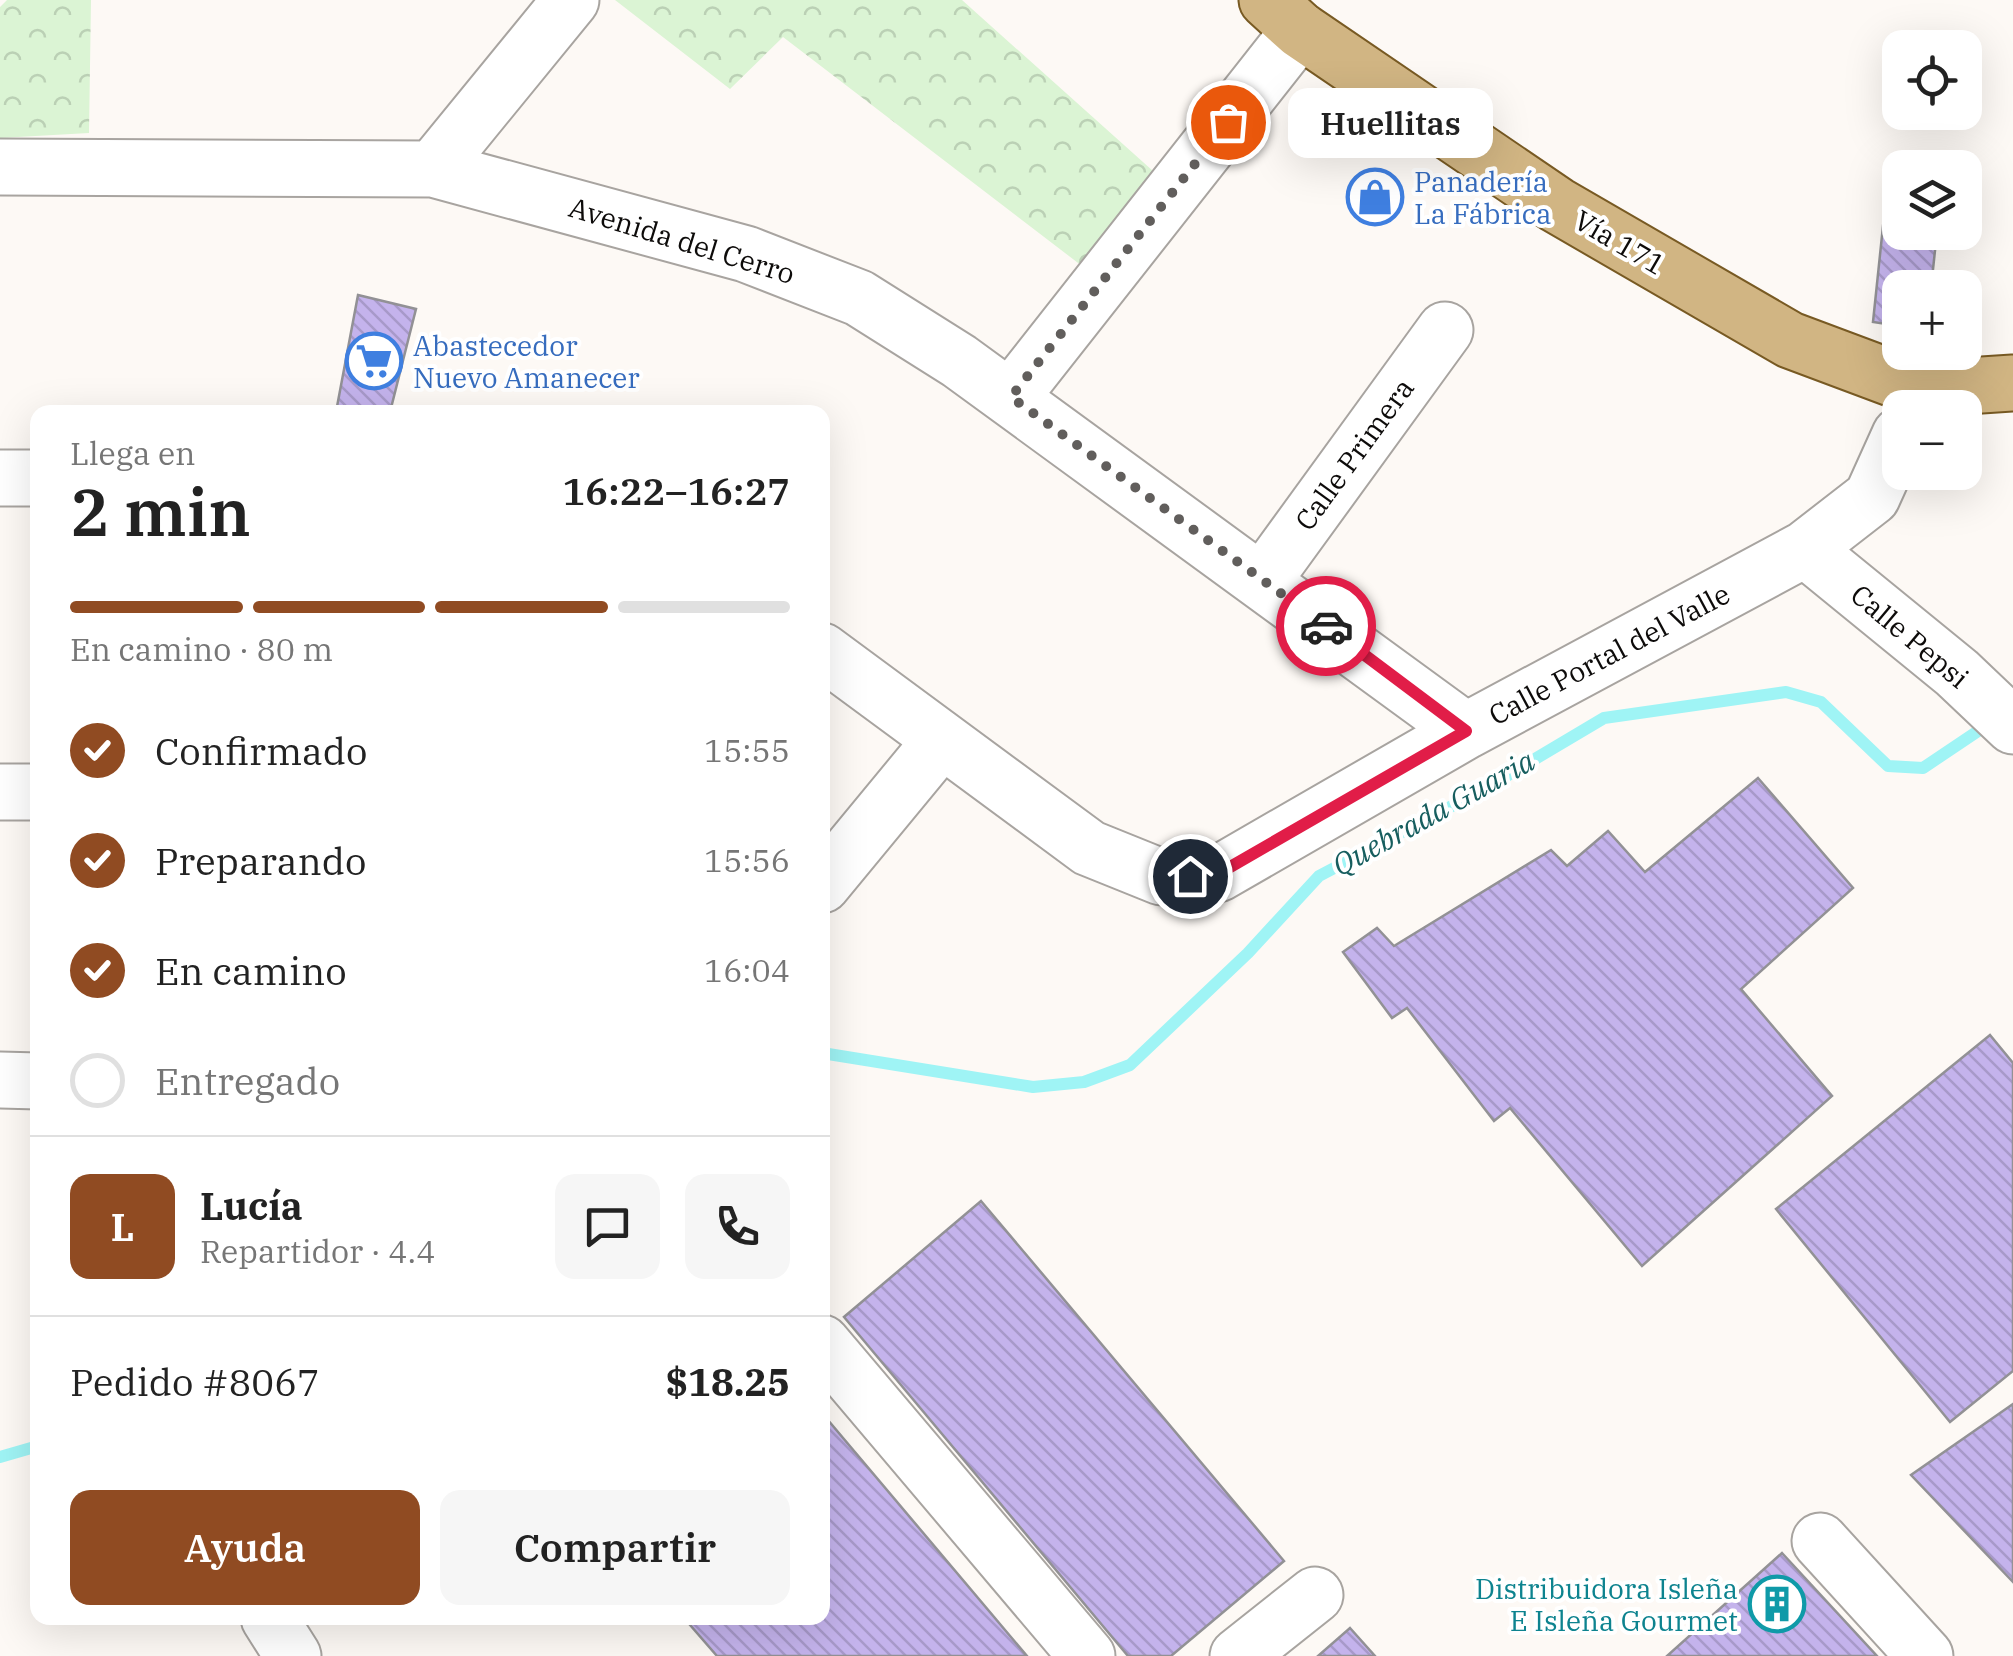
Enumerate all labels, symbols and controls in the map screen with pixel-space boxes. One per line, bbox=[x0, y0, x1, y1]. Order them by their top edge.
map controls bbox=[1882, 30, 1982, 490]
button: locate bbox=[1882, 30, 1982, 130]
pin bbox=[1186, 80, 1271, 165]
callout: Huellitas bbox=[1288, 87, 1493, 157]
icon: bag bbox=[1201, 95, 1256, 150]
text: Huellitas bbox=[1320, 102, 1461, 144]
button: layers bbox=[1882, 150, 1982, 250]
place label: Panadería La Fábrica bbox=[1414, 163, 1551, 232]
shop icon: Panadería La Fábrica bbox=[1345, 167, 1405, 227]
street label: Avenida del Cerro bbox=[565, 188, 799, 292]
street label: Vía 171 bbox=[1568, 201, 1672, 283]
button: + bbox=[1882, 270, 1982, 370]
place label: Abastecedor Nuevo Amanecer bbox=[413, 327, 640, 396]
supermarket icon: Abastecedor Nuevo Amanecer bbox=[344, 331, 404, 391]
street label: Calle Primera bbox=[1286, 371, 1422, 537]
button: − bbox=[1882, 390, 1982, 490]
text: Llega en bbox=[70, 432, 196, 474]
text: 16:22–16:27 bbox=[563, 466, 790, 515]
text: 2 min bbox=[70, 469, 251, 554]
street label: Calle Portal del Valle bbox=[1482, 575, 1736, 733]
courier bbox=[1276, 576, 1376, 676]
street label: Calle Pepsi bbox=[1843, 576, 1977, 696]
icon: car bbox=[1299, 599, 1354, 654]
text: En camino · 80 m bbox=[70, 628, 333, 670]
icon: check bbox=[70, 723, 125, 778]
text: Confirmado bbox=[155, 726, 367, 775]
text: 15:55 bbox=[704, 729, 790, 771]
water label: Quebrada Guaria bbox=[1325, 740, 1542, 884]
icon: check bbox=[70, 833, 125, 888]
pin bbox=[1148, 834, 1233, 919]
text: Preparando bbox=[155, 836, 366, 885]
text: 15:56 bbox=[704, 839, 790, 881]
icon: home bbox=[1163, 849, 1218, 904]
icon: check bbox=[70, 943, 125, 998]
text: En camino bbox=[155, 946, 347, 995]
text: 16:04 bbox=[704, 949, 790, 991]
text: Entregado bbox=[155, 1056, 340, 1105]
button: chat bbox=[555, 1174, 660, 1279]
button: phone bbox=[685, 1174, 790, 1279]
text: Lucía bbox=[200, 1181, 303, 1230]
text: L bbox=[111, 1202, 134, 1251]
text: Repartidor · 4.4 bbox=[200, 1230, 435, 1272]
text: Pedido #8067 bbox=[70, 1357, 320, 1406]
text: $18.25 bbox=[665, 1357, 790, 1406]
button: Ayuda bbox=[70, 1490, 420, 1605]
button: Compartir bbox=[440, 1490, 790, 1605]
place label: Distribuidora Isleña E Isleña Gourmet bbox=[1475, 1570, 1738, 1639]
building icon: Distribuidora Isleña E Isleña Gourmet bbox=[1747, 1574, 1807, 1634]

